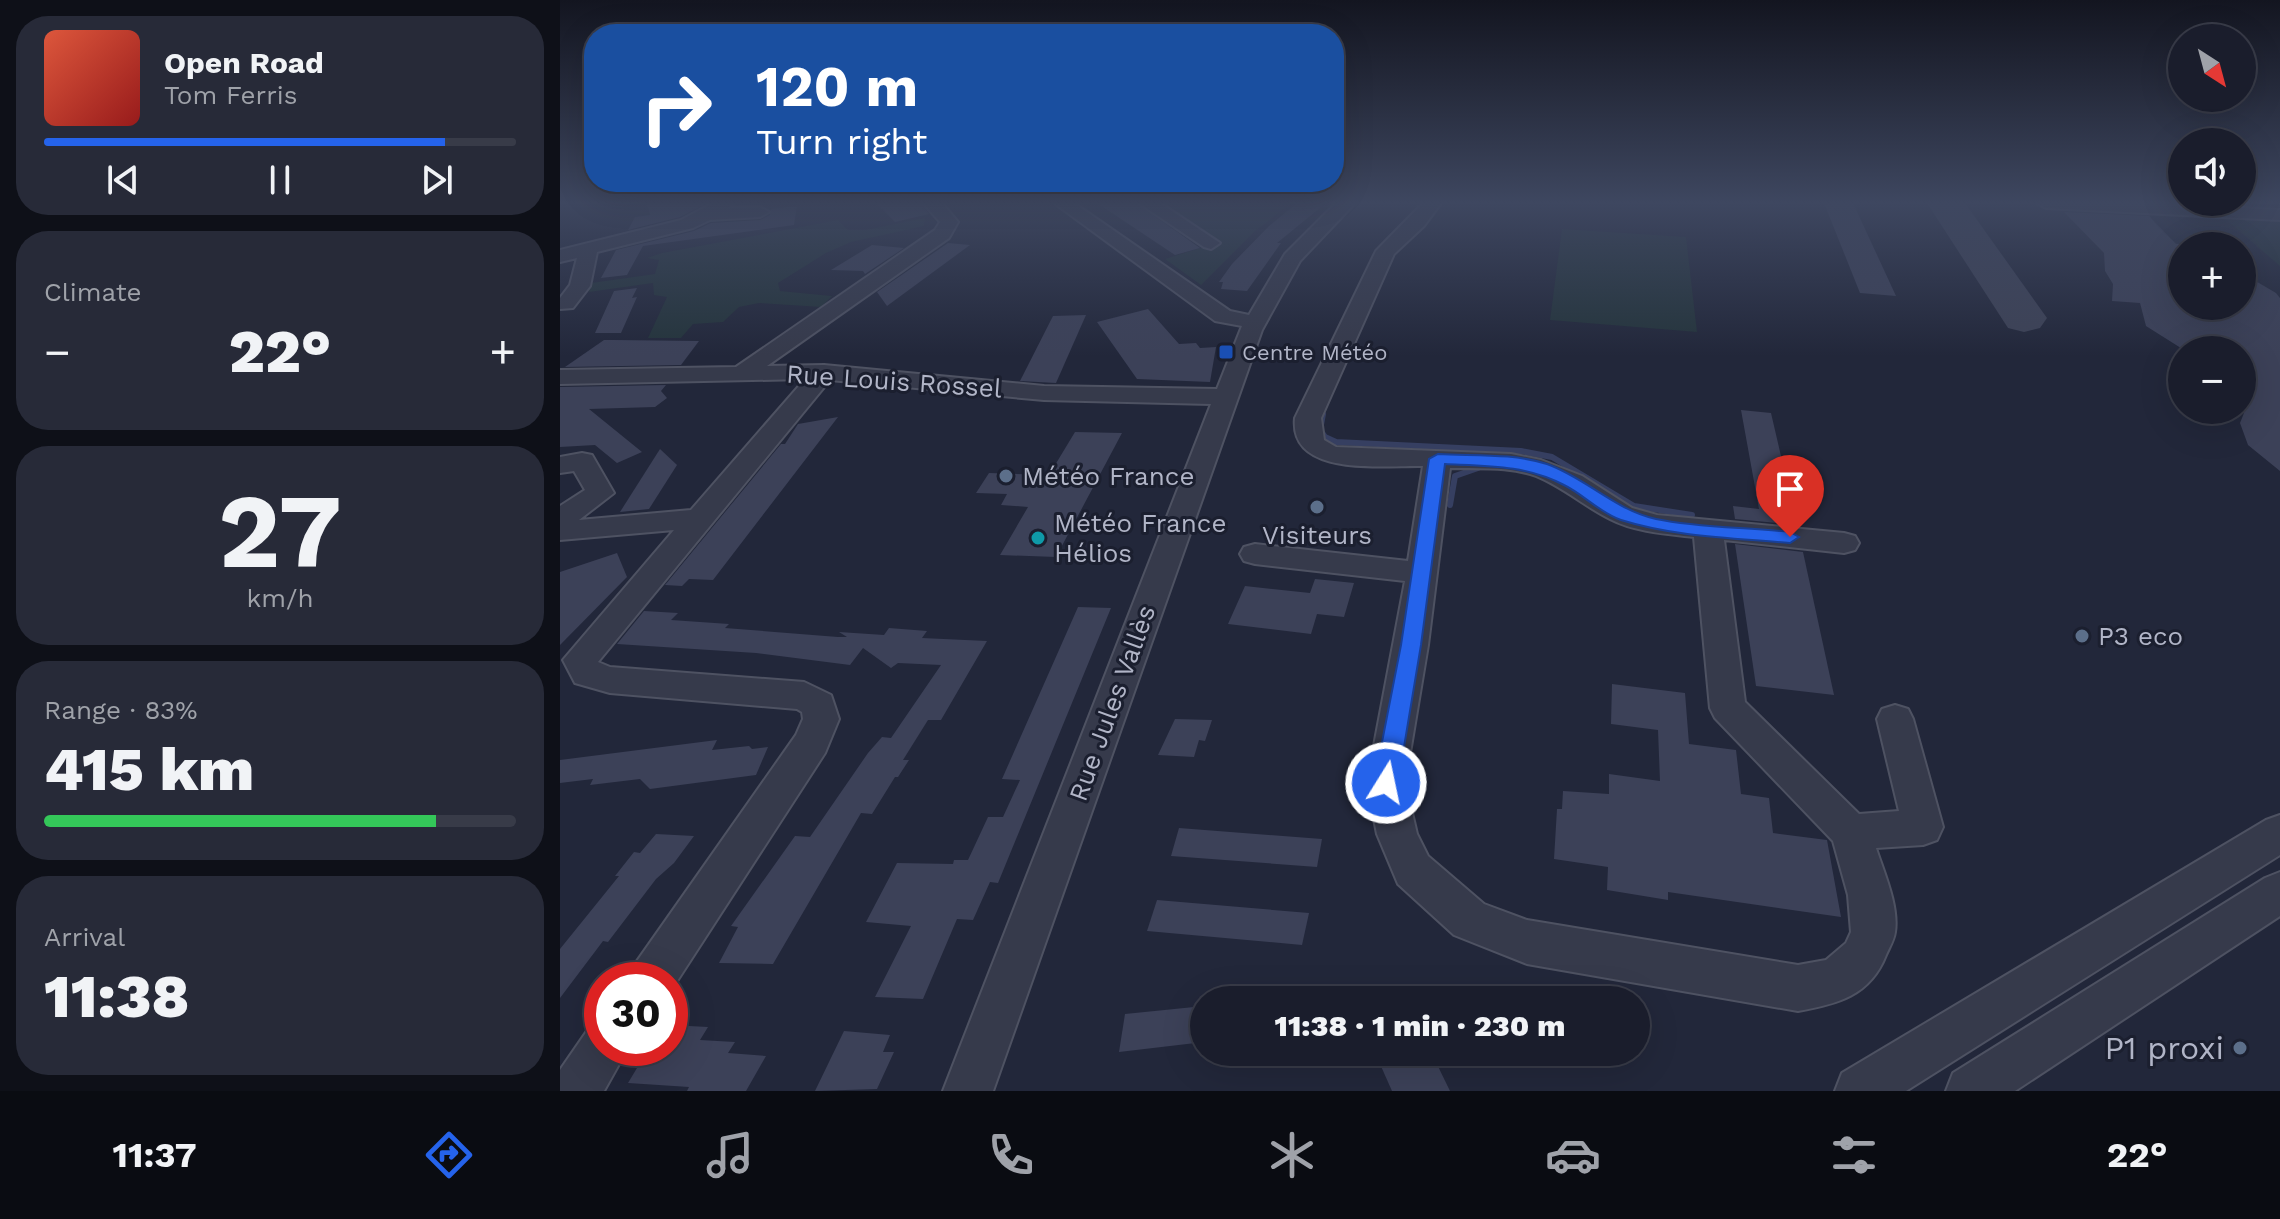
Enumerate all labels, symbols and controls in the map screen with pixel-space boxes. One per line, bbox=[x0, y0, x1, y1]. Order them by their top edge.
north arrow bbox=[2168, 24, 2256, 112]
map controls bbox=[2168, 24, 2256, 424]
text: Open Road bbox=[164, 45, 324, 80]
text: 120 m bbox=[756, 54, 918, 120]
icon: right bbox=[624, 56, 728, 160]
text: Tom Ferris bbox=[164, 80, 297, 110]
text: Turn right bbox=[756, 121, 927, 163]
button: sound bbox=[2168, 128, 2256, 216]
icon: previous bbox=[101, 158, 145, 202]
icon: pause bbox=[258, 158, 302, 202]
icon: next bbox=[415, 158, 459, 202]
button: + bbox=[2168, 232, 2256, 320]
text: Climate bbox=[44, 277, 142, 307]
text: 22° bbox=[229, 316, 331, 387]
text: − bbox=[44, 326, 71, 378]
text: + bbox=[489, 326, 516, 378]
button: − bbox=[2168, 336, 2256, 424]
place label: Centre Météo bbox=[1242, 340, 1387, 365]
marker: Centre Météo bbox=[1217, 343, 1235, 361]
street label: Rue Louis Rossel bbox=[785, 359, 1003, 404]
pin bbox=[1756, 455, 1824, 537]
place label: Météo France bbox=[1022, 461, 1194, 491]
marker: Météo France bbox=[997, 467, 1015, 485]
icon: arrive bbox=[1768, 467, 1812, 511]
text: 27 bbox=[218, 470, 342, 592]
marker: Visiteurs bbox=[1308, 498, 1326, 516]
place label: Météo France Hélios bbox=[1054, 508, 1226, 568]
place label: Visiteurs bbox=[1262, 520, 1372, 550]
marker: Météo France Hélios bbox=[1029, 529, 1047, 547]
text: km/h bbox=[247, 583, 313, 613]
street label: Rue Jules Vallès bbox=[1063, 601, 1161, 805]
place label: P3 eco bbox=[2098, 621, 2183, 651]
marker: P3 eco bbox=[2073, 627, 2091, 645]
text: Range · 83% bbox=[44, 695, 197, 725]
text: 415 km bbox=[44, 734, 254, 805]
position arrow bbox=[1344, 741, 1428, 825]
text: Arrival bbox=[44, 922, 125, 952]
text: 11:38 bbox=[44, 961, 189, 1032]
speed limit sign: 30 bbox=[584, 962, 688, 1066]
text: 11:38 · 1 min · 230 m bbox=[1275, 1008, 1565, 1043]
place label: P1 proxi bbox=[2104, 1029, 2224, 1067]
marker: P1 proxi bbox=[2231, 1039, 2249, 1057]
icon: directions bbox=[421, 1127, 477, 1183]
icon: music bbox=[702, 1127, 758, 1183]
icon: phone bbox=[983, 1127, 1039, 1183]
icon: climate bbox=[1264, 1127, 1320, 1183]
icon: car bbox=[1545, 1127, 1601, 1183]
icon: filters bbox=[1826, 1127, 1882, 1183]
text: 11:37 bbox=[112, 1134, 197, 1176]
text: 22° bbox=[2107, 1134, 2168, 1176]

